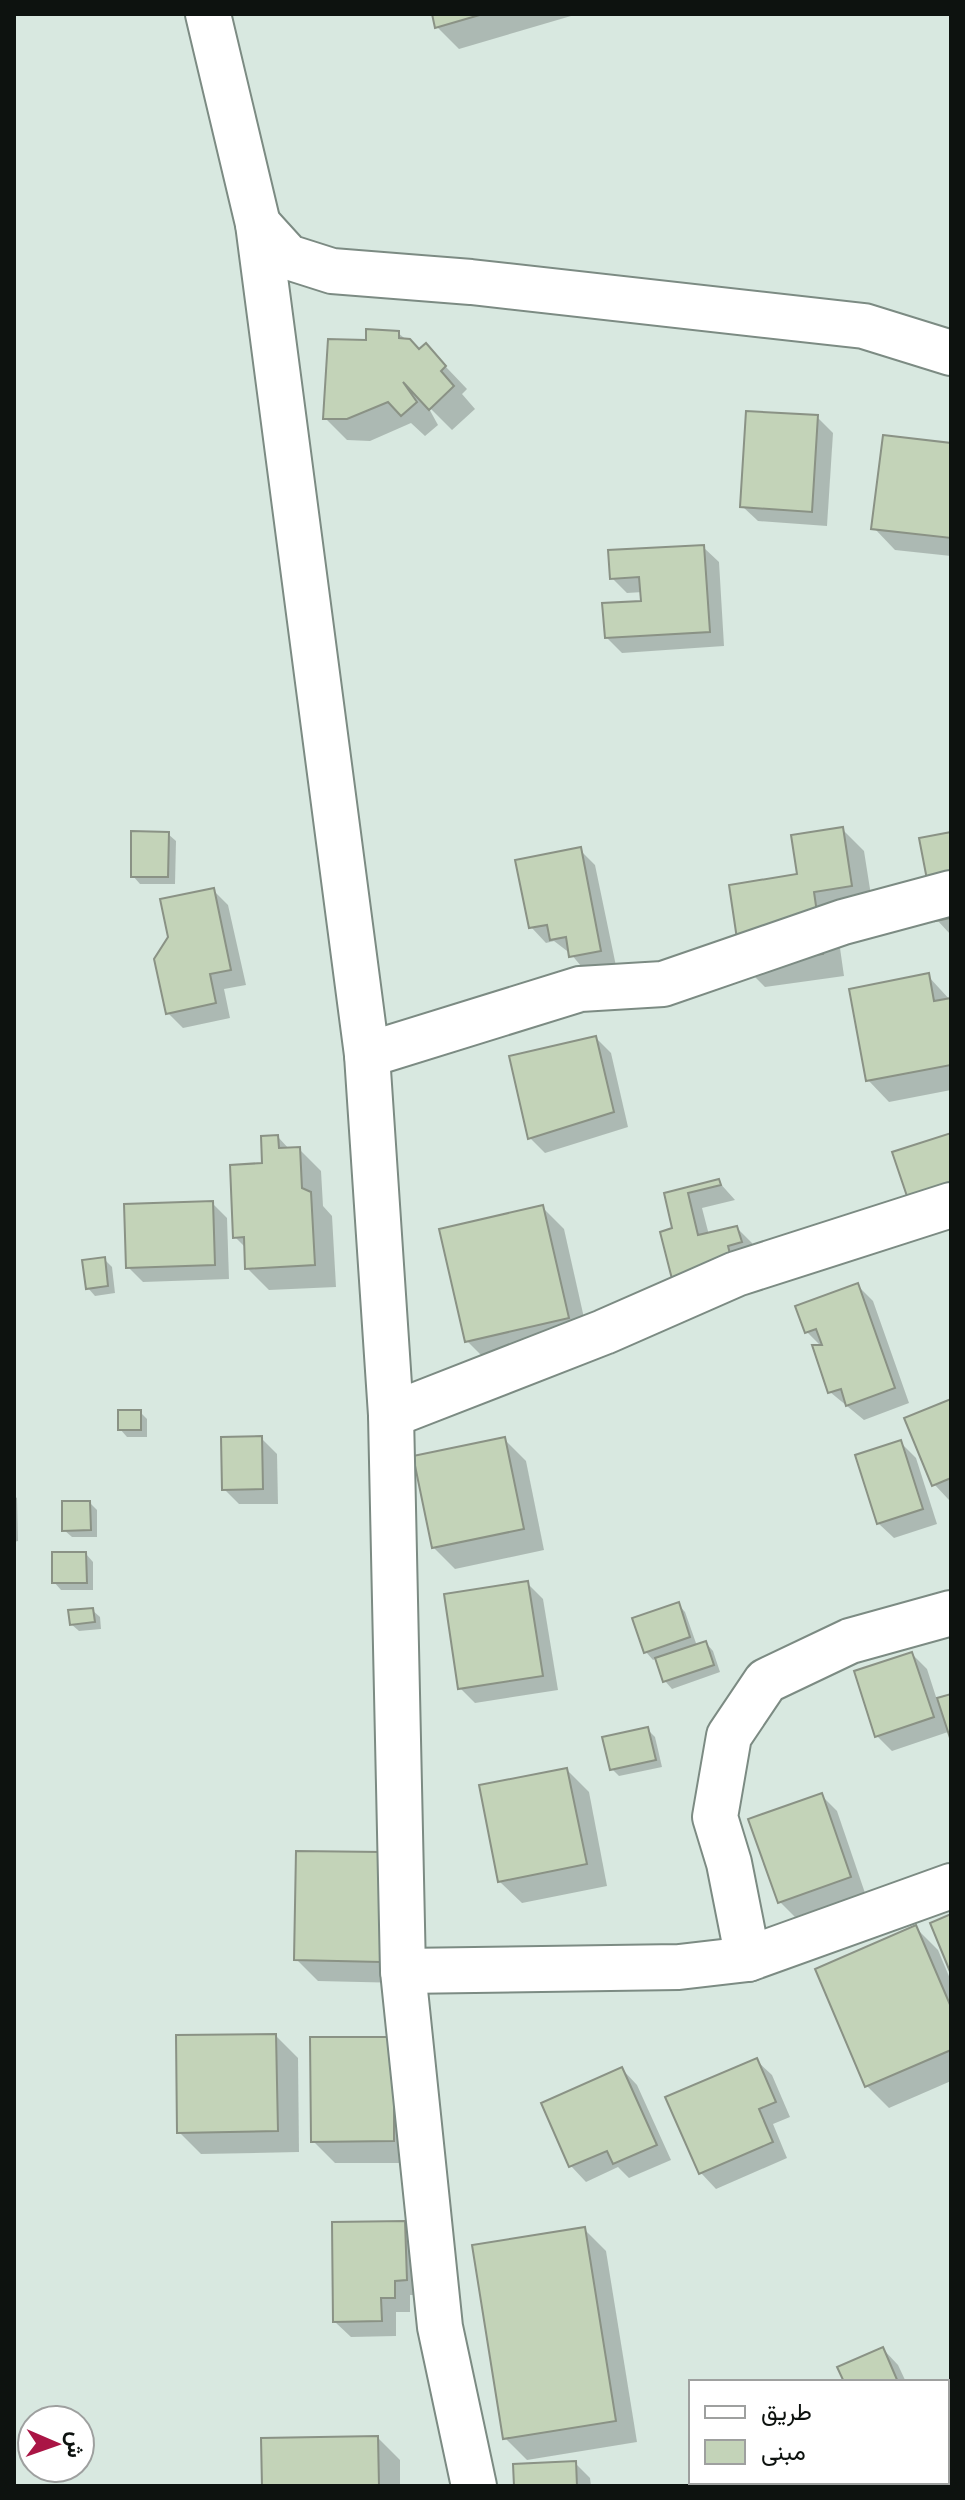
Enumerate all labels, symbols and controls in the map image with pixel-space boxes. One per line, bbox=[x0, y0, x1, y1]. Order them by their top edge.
legend bbox=[689, 2380, 949, 2484]
text: طريق bbox=[761, 2397, 812, 2427]
north arrow bbox=[16, 2404, 96, 2484]
text: ش bbox=[62, 2431, 89, 2458]
text: مبنى bbox=[761, 2437, 806, 2466]

